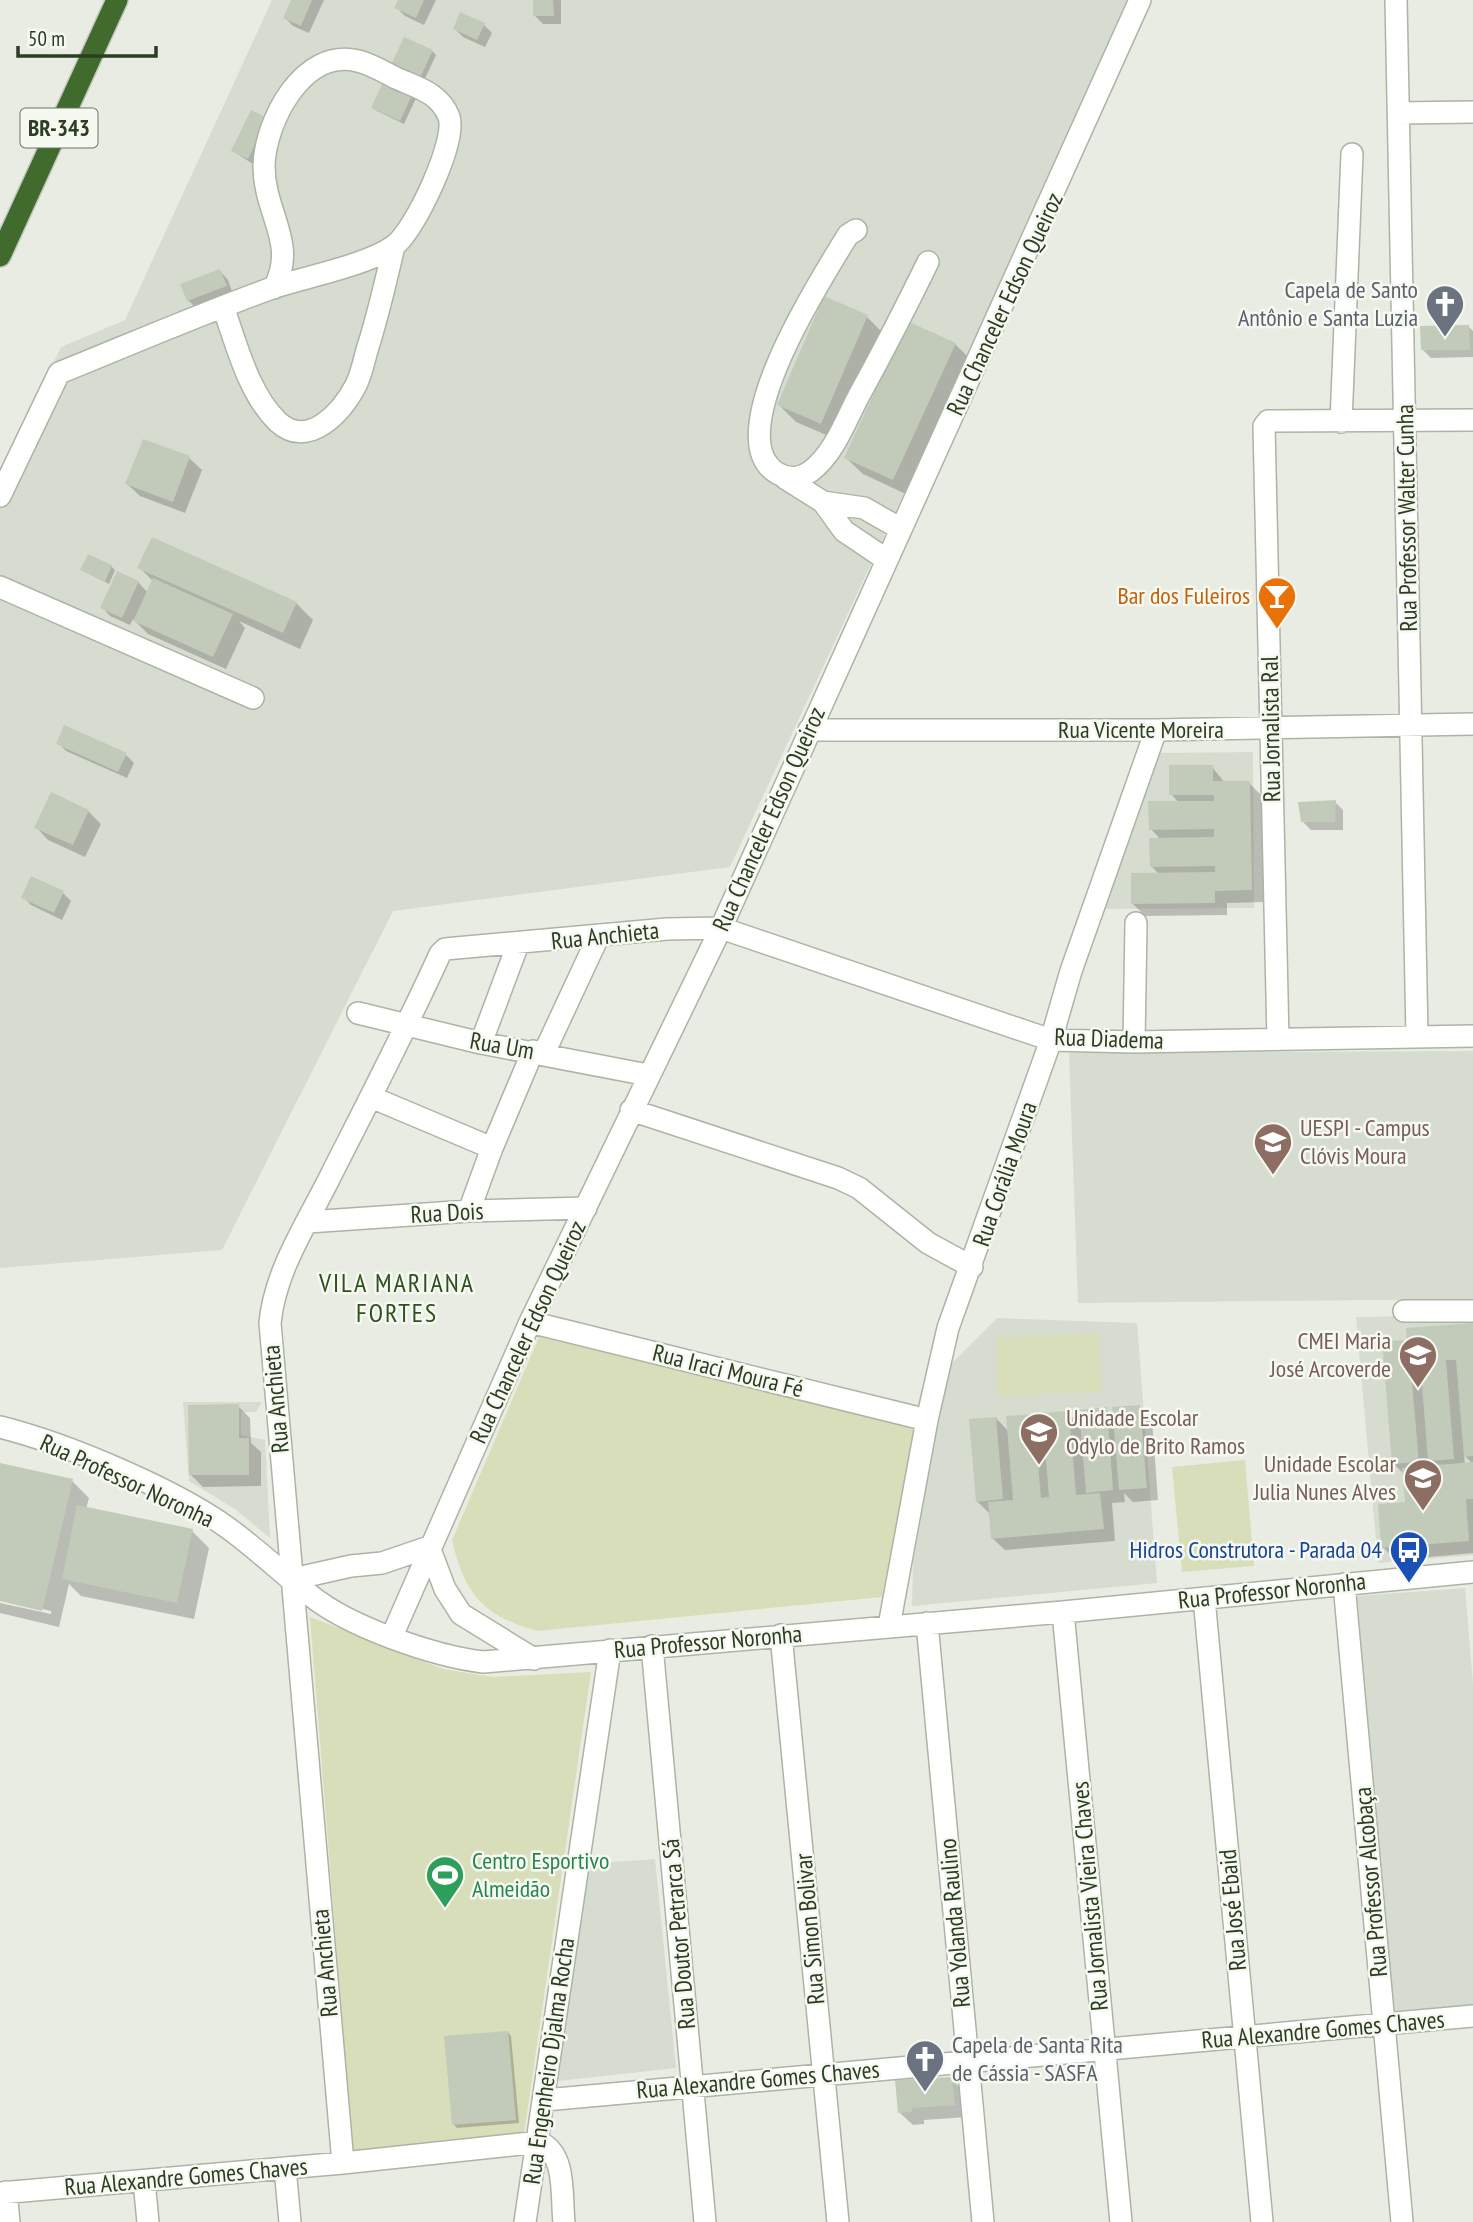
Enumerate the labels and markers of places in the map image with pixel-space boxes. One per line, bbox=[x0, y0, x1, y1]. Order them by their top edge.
place label: Capela de Santo Antônio e Santa Luzia bbox=[1238, 274, 1418, 333]
church icon: Capela de Santo Antônio e Santa Luzia bbox=[1424, 283, 1466, 338]
bar icon: Bar dos Fuleiros bbox=[1256, 575, 1298, 630]
place label: Bar dos Fuleiros bbox=[1117, 580, 1250, 611]
place label: UESPI - Campus Clóvis Moura bbox=[1300, 1112, 1430, 1171]
school or university icon: UESPI - Campus Clóvis Moura bbox=[1252, 1121, 1294, 1176]
place label: CMEI Maria José Arcoverde bbox=[1269, 1325, 1391, 1384]
school or university icon: CMEI Maria José Arcoverde bbox=[1397, 1334, 1439, 1389]
place label: Unidade Escolar Odylo de Brito Ramos bbox=[1066, 1402, 1245, 1461]
school or university icon: Unidade Escolar Odylo de Brito Ramos bbox=[1018, 1411, 1060, 1466]
place label: Unidade Escolar Julia Nunes Alves bbox=[1253, 1448, 1396, 1507]
school or university icon: Unidade Escolar Julia Nunes Alves bbox=[1402, 1457, 1444, 1512]
bus stop icon: Hidros Construtora - Parada 04 bbox=[1388, 1529, 1430, 1584]
place label: Hidros Construtora - Parada 04 bbox=[1130, 1534, 1382, 1565]
place label: Centro Esportivo Almeidão bbox=[472, 1845, 609, 1904]
sports icon: Centro Esportivo Almeidão bbox=[424, 1854, 466, 1909]
place label: Capela de Santa Rita de Cássia - SASFA bbox=[952, 2029, 1123, 2088]
church icon: Capela de Santa Rita de Cássia - SASFA bbox=[904, 2038, 946, 2093]

